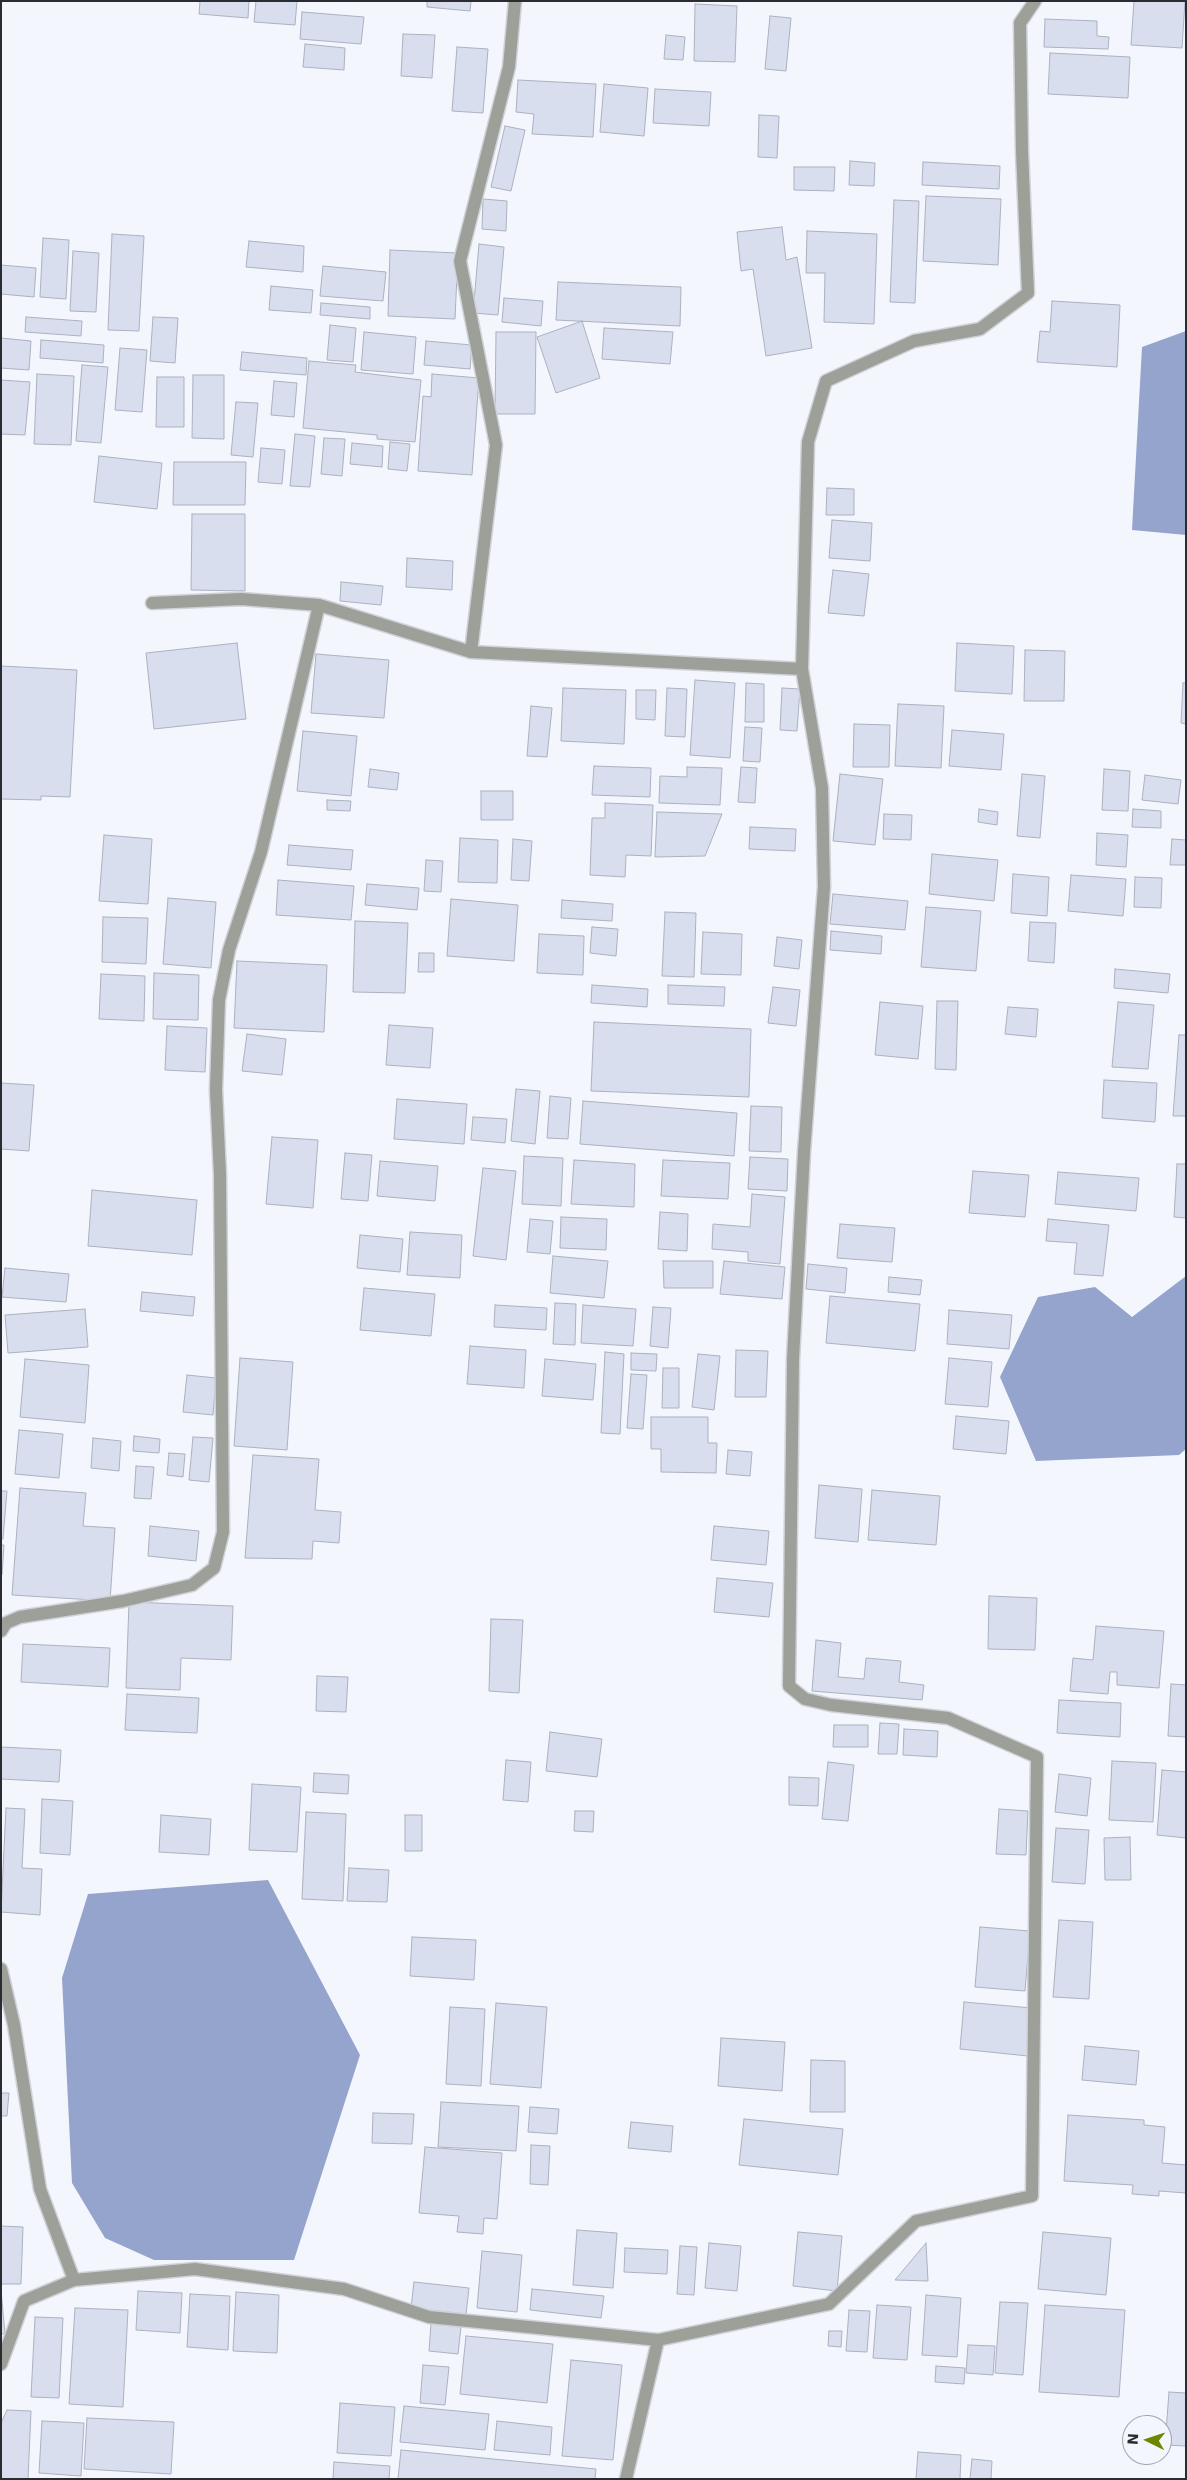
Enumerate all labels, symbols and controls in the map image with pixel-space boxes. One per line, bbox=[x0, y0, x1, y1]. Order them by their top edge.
north arrow bbox=[1122, 2415, 1172, 2465]
text: N bbox=[1125, 2433, 1141, 2445]

